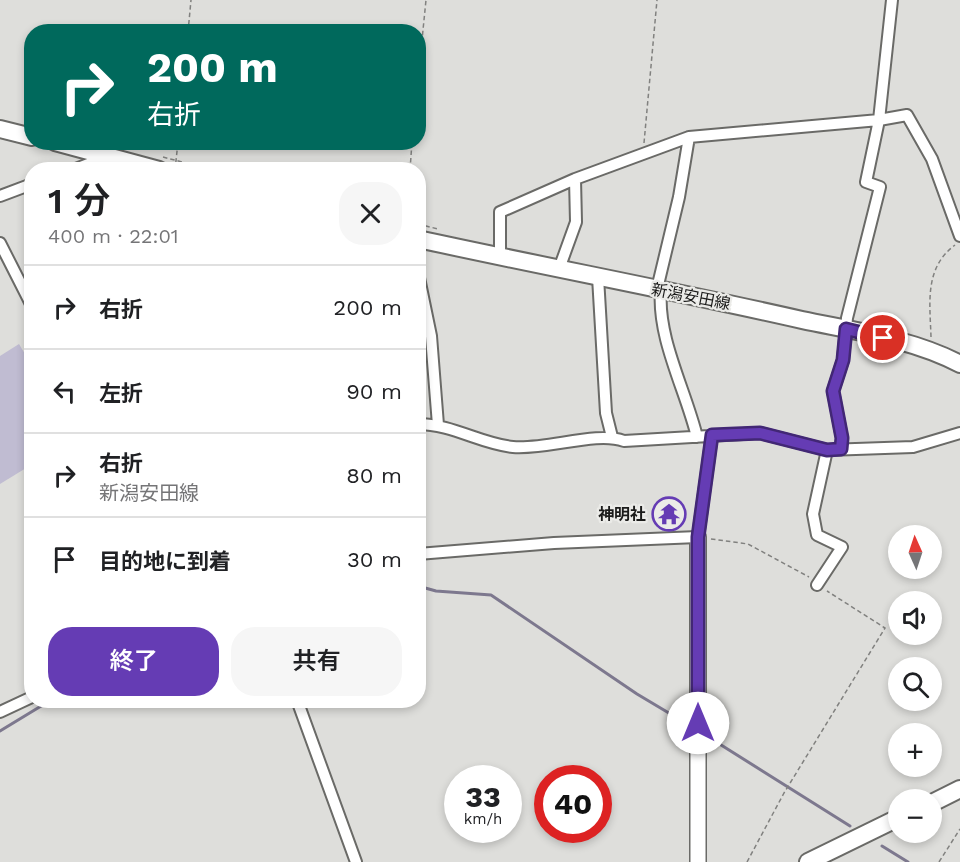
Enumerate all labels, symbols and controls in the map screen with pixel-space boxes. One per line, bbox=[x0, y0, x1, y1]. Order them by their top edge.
text: 200 m bbox=[147, 43, 278, 92]
icon: right bbox=[48, 48, 126, 126]
text: 右折 bbox=[147, 99, 201, 131]
text: 1 分 bbox=[48, 180, 110, 222]
button: close bbox=[339, 182, 402, 245]
text: 400 m · 22:01 bbox=[48, 224, 179, 248]
street label: 新潟安田線 bbox=[650, 280, 732, 313]
icon: right bbox=[48, 291, 81, 324]
text: 200 m bbox=[333, 295, 402, 320]
text: 右折 bbox=[99, 297, 143, 322]
pin bbox=[857, 312, 908, 363]
icon: arrive bbox=[866, 321, 899, 354]
icon: left bbox=[48, 375, 81, 408]
text: 90 m bbox=[346, 379, 402, 404]
text: 左折 bbox=[99, 381, 143, 406]
text: 右折 bbox=[99, 451, 143, 476]
icon: right bbox=[48, 459, 81, 492]
text: 80 m bbox=[346, 463, 402, 488]
text: 新潟安田線 bbox=[99, 481, 199, 505]
temple icon: 神明社 bbox=[651, 496, 687, 532]
place label: 神明社 bbox=[598, 505, 646, 524]
north arrow bbox=[888, 525, 942, 579]
map controls bbox=[888, 525, 942, 843]
icon: arrive bbox=[48, 543, 81, 576]
text: 30 m bbox=[347, 547, 402, 572]
text: 目的地に到着 bbox=[99, 549, 231, 574]
button: sound bbox=[888, 591, 942, 645]
button: 終了 bbox=[48, 627, 219, 696]
button: 共有 bbox=[231, 627, 402, 696]
button: search bbox=[888, 657, 942, 711]
position arrow bbox=[666, 691, 730, 755]
button: + bbox=[888, 723, 942, 777]
speed limit sign: 40 bbox=[534, 765, 612, 843]
text: 33 bbox=[465, 779, 501, 814]
button: − bbox=[888, 789, 942, 843]
text: km/h bbox=[464, 810, 502, 828]

